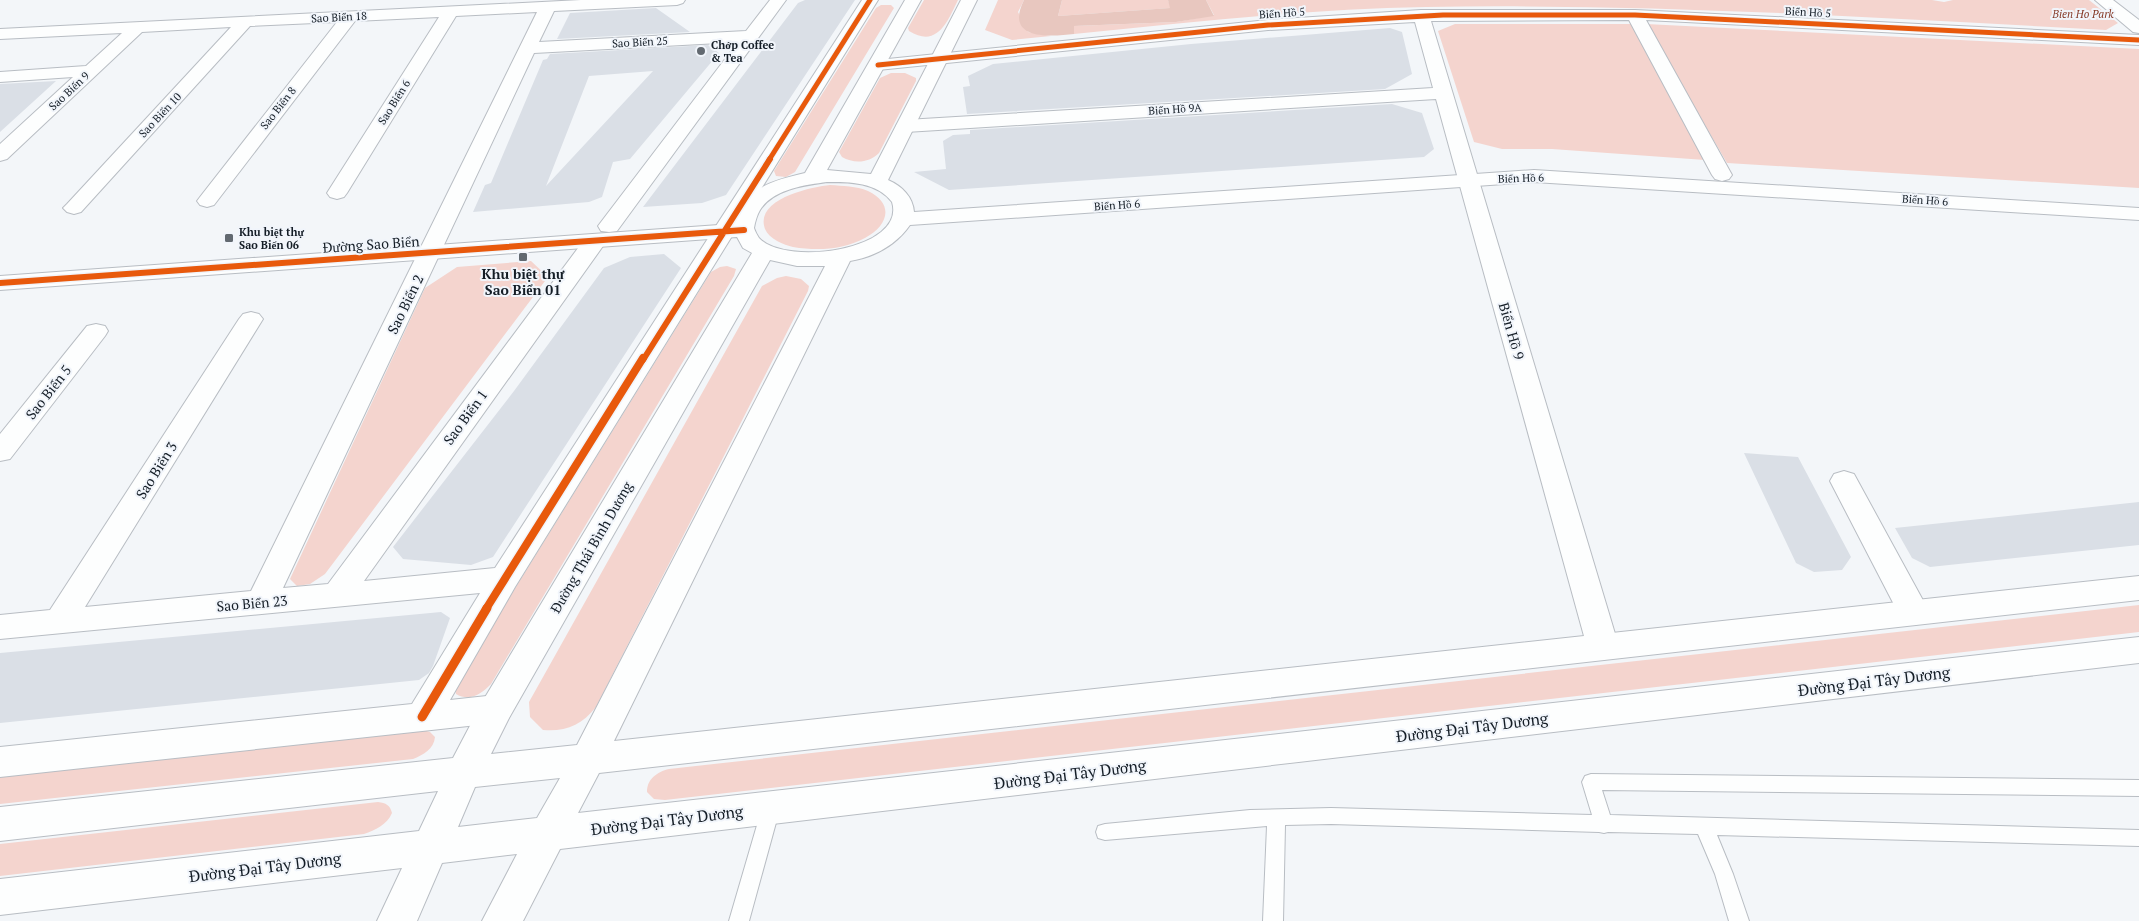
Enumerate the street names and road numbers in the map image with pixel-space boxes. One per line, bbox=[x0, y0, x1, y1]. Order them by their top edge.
street label: Biển Hồ 5 bbox=[1258, 4, 1306, 22]
street label: Biển Hồ 5 bbox=[1785, 4, 1832, 20]
street label: Sao Biển 18 bbox=[311, 9, 368, 25]
street label: Sao Biển 25 bbox=[612, 34, 669, 50]
street label: Sao Biển 9 bbox=[46, 69, 92, 113]
street label: Sao Biển 6 bbox=[375, 77, 413, 127]
street label: Sao Biển 8 bbox=[257, 84, 299, 132]
street label: Sao Biển 10 bbox=[136, 90, 184, 140]
street label: Biển Hồ 9A bbox=[1148, 100, 1203, 118]
street label: Biển Hồ 6 bbox=[1498, 170, 1544, 186]
street label: Biển Hồ 6 bbox=[1901, 191, 1949, 209]
street label: Biển Hồ 6 bbox=[1093, 196, 1141, 214]
street label: Đường Sao Biển bbox=[322, 231, 421, 257]
street label: Sao Biển 2 bbox=[382, 271, 428, 337]
street label: Biển Hồ 9 bbox=[1495, 300, 1529, 362]
street label: Sao Biển 5 bbox=[21, 361, 75, 423]
street label: Sao Biển 1 bbox=[439, 386, 491, 448]
street label: Sao Biển 3 bbox=[131, 438, 181, 502]
street label: Đường Thái Bình Dương bbox=[546, 477, 637, 616]
street label: Sao Biển 23 bbox=[216, 590, 288, 616]
street label: Đường Đại Tây Dương bbox=[1797, 661, 1952, 701]
street label: Đường Đại Tây Dương bbox=[1395, 707, 1550, 747]
street label: Đường Đại Tây Dương bbox=[993, 754, 1148, 794]
street label: Đường Đại Tây Dương bbox=[590, 800, 745, 840]
street label: Đường Đại Tây Dương bbox=[188, 847, 343, 887]

